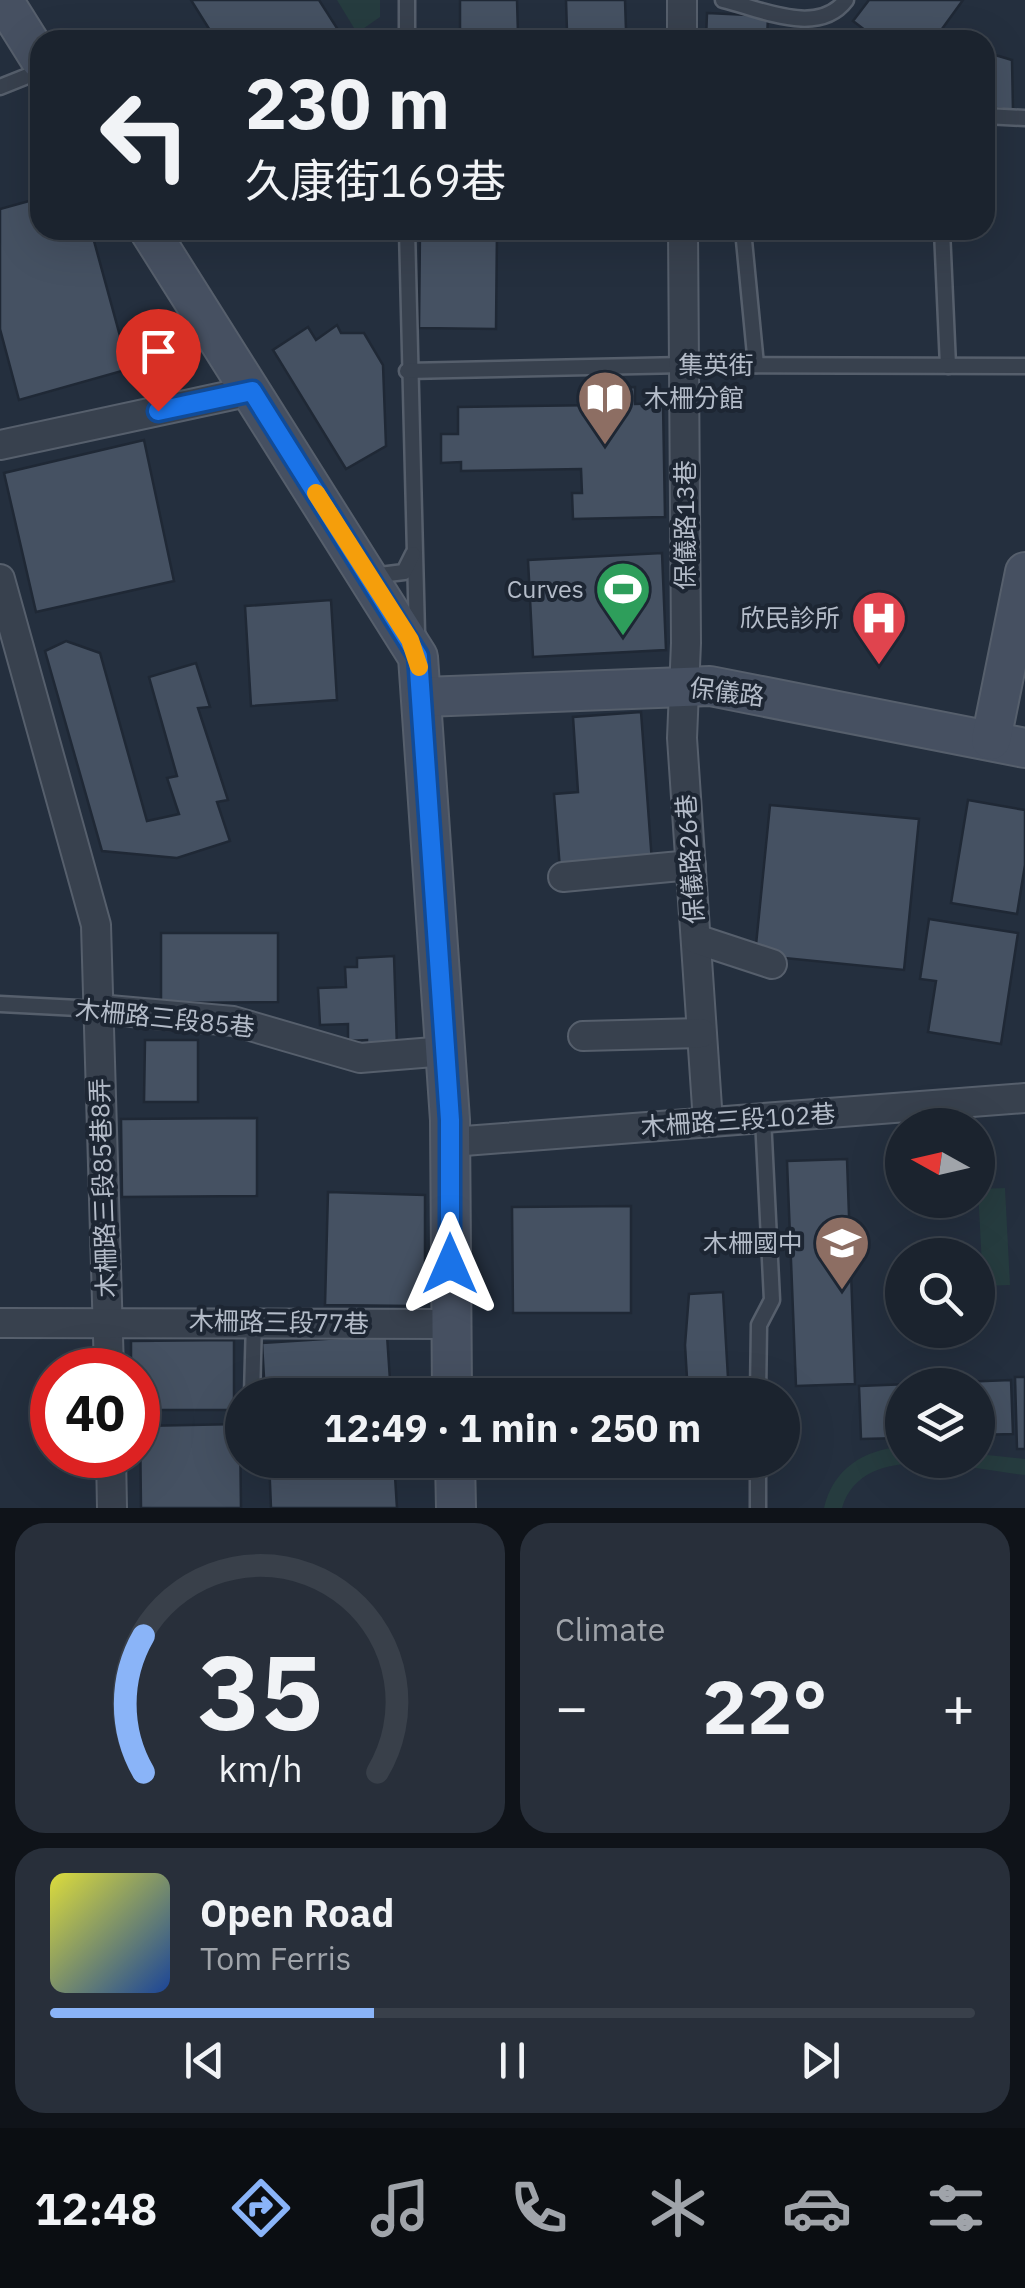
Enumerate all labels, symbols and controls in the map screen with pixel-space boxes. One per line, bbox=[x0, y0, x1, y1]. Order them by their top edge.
text: 230 m bbox=[245, 57, 450, 148]
icon: left bbox=[80, 70, 210, 200]
text: 久康街169巷 bbox=[245, 151, 506, 209]
pin bbox=[116, 309, 201, 412]
icon: arrive bbox=[131, 324, 186, 379]
street label: 集英街 bbox=[678, 348, 754, 381]
library icon: 木柵分館 bbox=[575, 368, 635, 447]
place label: 木柵分館 bbox=[644, 381, 744, 414]
street label: 保儀路13巷 bbox=[668, 460, 701, 590]
sports icon: Curves bbox=[593, 559, 653, 638]
place label: Curves bbox=[507, 572, 584, 605]
hospital icon: 欣民診所 bbox=[849, 588, 909, 667]
place label: 欣民診所 bbox=[740, 601, 840, 634]
street label: 保儀路 bbox=[688, 671, 766, 712]
street label: 保儀路26巷 bbox=[669, 793, 710, 925]
street label: 木柵路三段85巷 bbox=[74, 992, 256, 1043]
street label: 木柵路三段85巷8弄 bbox=[82, 1078, 123, 1299]
street label: 木柵路三段102巷 bbox=[640, 1096, 836, 1143]
north arrow bbox=[885, 1108, 995, 1218]
map controls bbox=[885, 1108, 995, 1478]
position arrow bbox=[398, 1212, 502, 1316]
school or university icon: 木柵國中 bbox=[812, 1213, 872, 1292]
place label: 木柵國中 bbox=[703, 1226, 803, 1259]
button: search bbox=[885, 1238, 995, 1348]
street label: 木柵路三段77巷 bbox=[189, 1303, 369, 1340]
speed limit sign: 40 bbox=[30, 1348, 160, 1478]
button: layers bbox=[885, 1368, 995, 1478]
text: 12:49 · 1 min · 250 m bbox=[324, 1403, 701, 1452]
text: Climate bbox=[555, 1608, 665, 1650]
text: 35 bbox=[198, 1623, 322, 1759]
text: 22° bbox=[702, 1657, 828, 1755]
text: − bbox=[555, 1671, 588, 1742]
text: + bbox=[942, 1671, 975, 1742]
text: km/h bbox=[218, 1745, 302, 1792]
text: Open Road bbox=[200, 1888, 394, 1937]
text: Tom Ferris bbox=[200, 1937, 351, 1979]
icon: previous bbox=[177, 2033, 232, 2088]
icon: pause bbox=[485, 2033, 540, 2088]
icon: next bbox=[793, 2033, 848, 2088]
icon: directions bbox=[226, 2173, 296, 2243]
icon: music bbox=[365, 2173, 435, 2243]
icon: phone bbox=[504, 2173, 574, 2243]
icon: climate bbox=[643, 2173, 713, 2243]
icon: car bbox=[782, 2173, 852, 2243]
icon: filters bbox=[921, 2173, 991, 2243]
text: 12:48 bbox=[34, 2179, 157, 2237]

